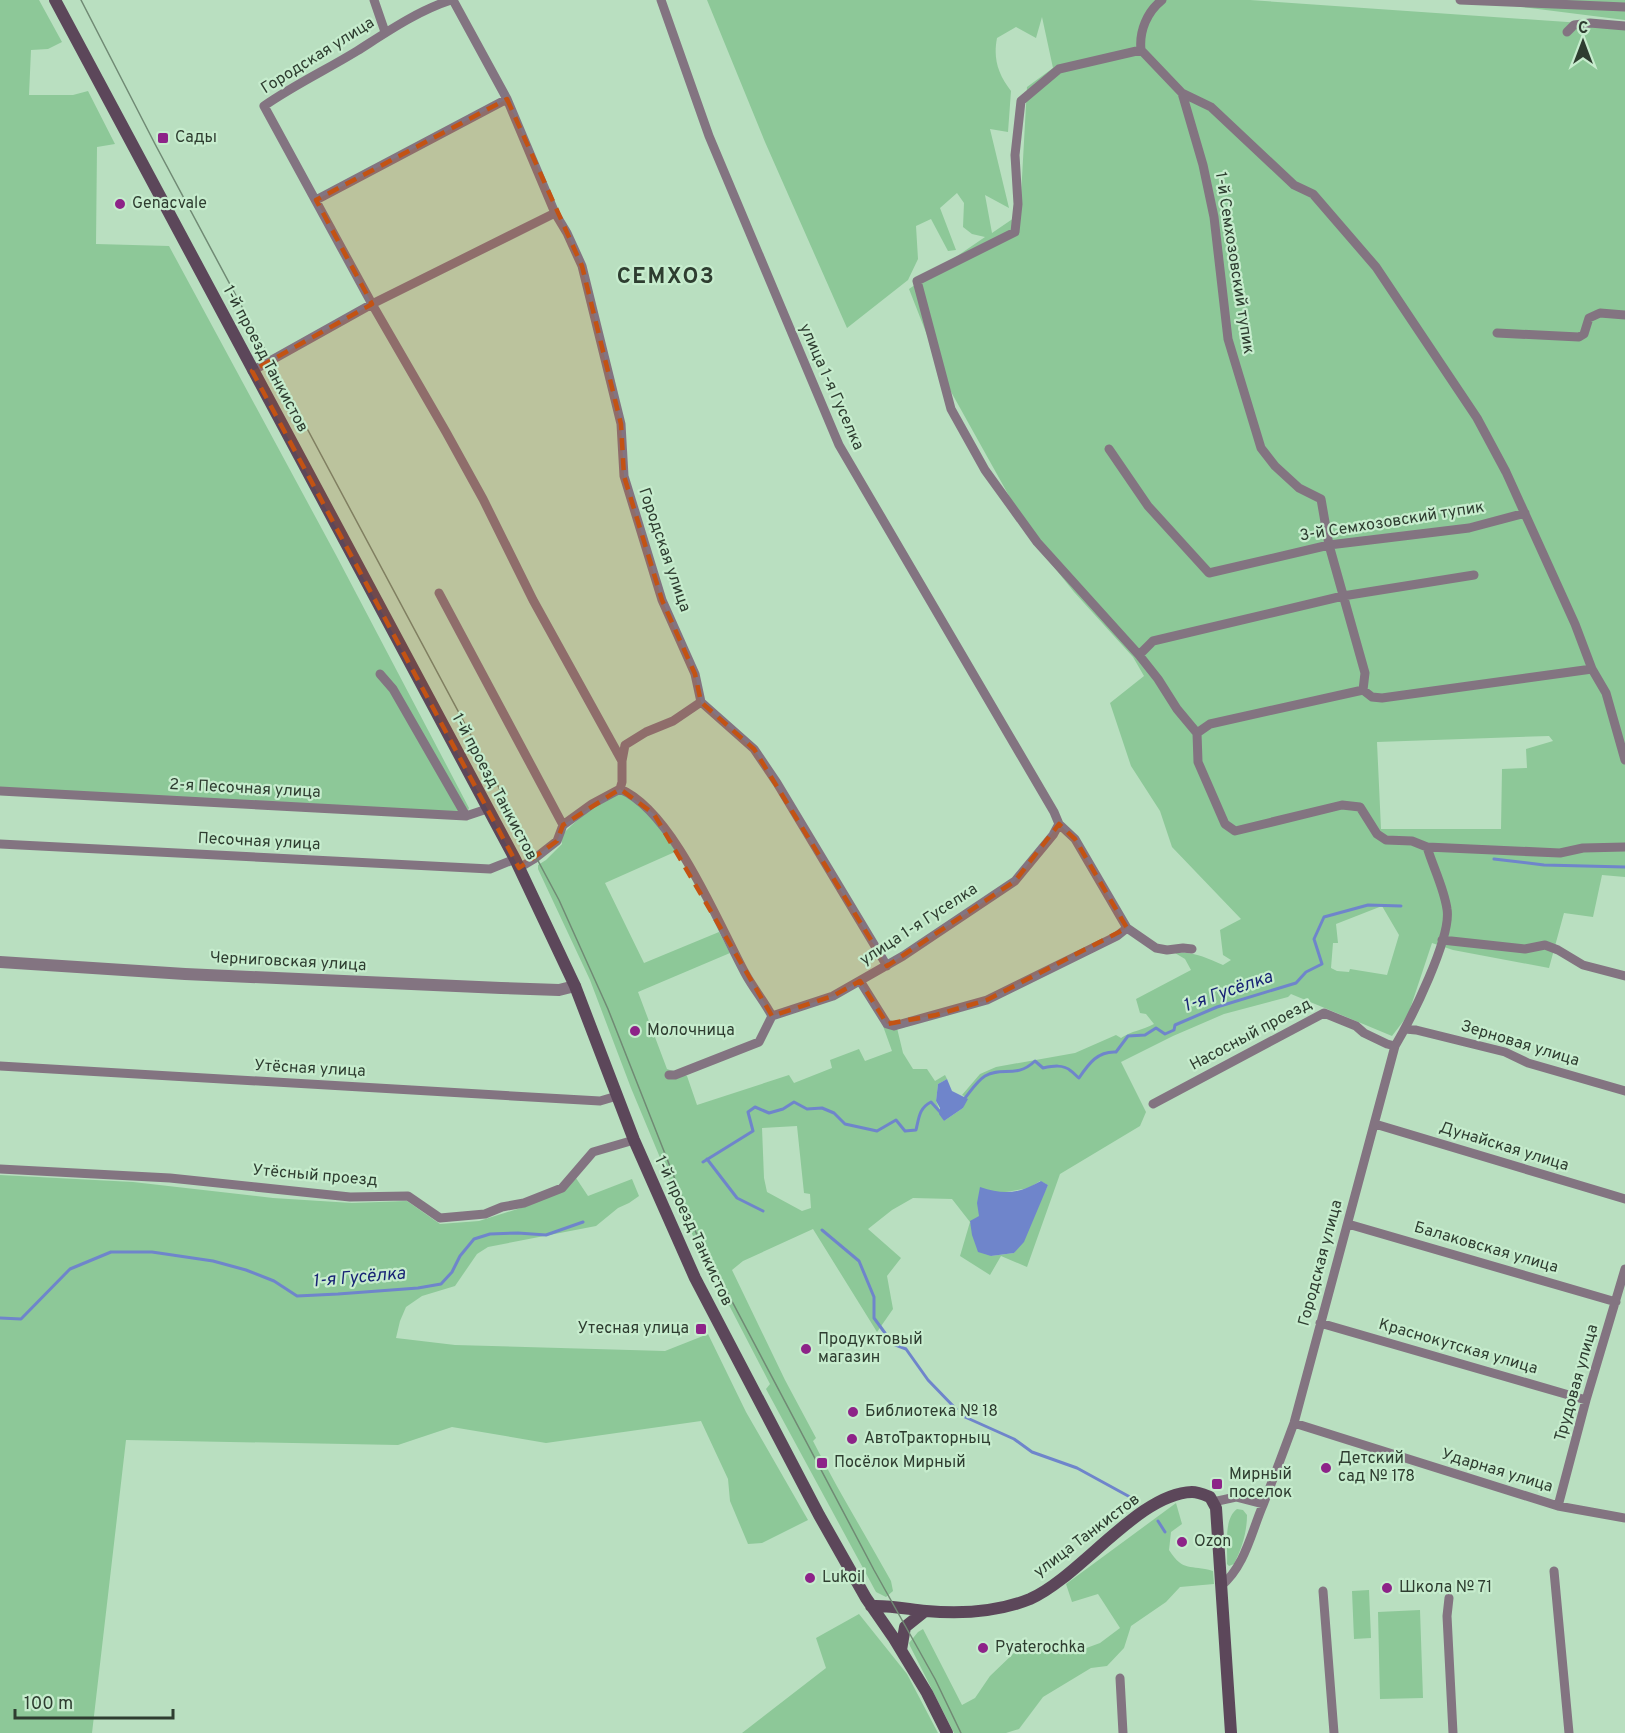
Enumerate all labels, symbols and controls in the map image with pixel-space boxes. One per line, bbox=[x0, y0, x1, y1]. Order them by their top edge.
north arrow bbox=[1553, 12, 1613, 72]
street label: Городская улица bbox=[258, 13, 378, 99]
text: С bbox=[1578, 19, 1588, 39]
place label: Сады bbox=[175, 128, 217, 148]
marker: Сады bbox=[156, 131, 170, 145]
street label: 1-й Семхозовский тупик bbox=[1210, 171, 1258, 355]
place label: Genacvale bbox=[132, 194, 207, 214]
marker: Genacvale bbox=[113, 197, 127, 211]
district label: СЕМХОЗ bbox=[617, 264, 715, 291]
street label: 1-й проезд Танкистов bbox=[218, 282, 312, 436]
street label: улица 1-я Гуселка bbox=[794, 321, 868, 453]
street label: Городская улица bbox=[633, 485, 695, 615]
street label: 3-й Семхозовский тупик bbox=[1298, 498, 1486, 546]
street label: 1-й проезд Танкистов bbox=[447, 710, 541, 864]
street label: 2-я Песочная улица bbox=[169, 775, 321, 803]
street label: Песочная улица bbox=[197, 829, 321, 855]
street label: улица 1-я Гуселка bbox=[856, 879, 982, 971]
street label: Черниговская улица bbox=[209, 948, 367, 976]
water label: 1-я Гусёлка bbox=[1180, 966, 1276, 1018]
street label: Насосный проезд bbox=[1187, 994, 1315, 1076]
street label: Зерновая улица bbox=[1458, 1016, 1582, 1072]
place label: Молочница bbox=[647, 1021, 735, 1041]
marker: Молочница bbox=[628, 1024, 642, 1038]
street label: Утёсная улица bbox=[254, 1056, 366, 1082]
street label: Дунайская улица bbox=[1437, 1118, 1571, 1176]
street label: 1-й проезд Танкистов bbox=[649, 1153, 737, 1309]
street label: Утёсный проезд bbox=[252, 1161, 378, 1191]
street label: Городская улица bbox=[1295, 1198, 1347, 1328]
street label: Балаковская улица bbox=[1412, 1218, 1560, 1278]
water label: 1-я Гусёлка bbox=[312, 1262, 407, 1294]
street label: Краснокутская улица bbox=[1376, 1315, 1540, 1379]
place label: Утесная улица bbox=[578, 1319, 689, 1339]
marker: Утесная улица bbox=[694, 1322, 708, 1336]
street label: Трудовая улица bbox=[1551, 1322, 1603, 1444]
place label: Продуктовый магазин bbox=[818, 1330, 923, 1368]
marker: Продуктовый магазин bbox=[799, 1342, 813, 1356]
place label: Библиотека № 18 bbox=[865, 1402, 998, 1422]
marker: Библиотека № 18 bbox=[846, 1405, 860, 1419]
place label: АвтоТракторныц bbox=[864, 1429, 991, 1449]
marker: АвтоТракторныц bbox=[845, 1432, 859, 1446]
street label: Ударная улица bbox=[1439, 1445, 1555, 1497]
place label: Детский сад № 178 bbox=[1338, 1449, 1415, 1487]
place label: Посёлок Мирный bbox=[834, 1453, 966, 1473]
marker: Посёлок Мирный bbox=[815, 1456, 829, 1470]
marker: Детский сад № 178 bbox=[1319, 1461, 1333, 1475]
place label: Мирный поселок bbox=[1229, 1465, 1292, 1503]
marker: Мирный поселок bbox=[1210, 1477, 1224, 1491]
street label: улица Танкистов bbox=[1030, 1490, 1144, 1582]
place label: Ozon bbox=[1194, 1532, 1231, 1552]
marker: Ozon bbox=[1175, 1535, 1189, 1549]
place label: Lukoil bbox=[822, 1568, 865, 1588]
marker: Lukoil bbox=[803, 1571, 817, 1585]
place label: Школа № 71 bbox=[1399, 1578, 1492, 1598]
marker: Школа № 71 bbox=[1380, 1581, 1394, 1595]
place label: Pyaterochka bbox=[995, 1638, 1085, 1658]
marker: Pyaterochka bbox=[976, 1641, 990, 1655]
scale bar bbox=[15, 1682, 172, 1720]
text: 100 m bbox=[24, 1693, 73, 1716]

